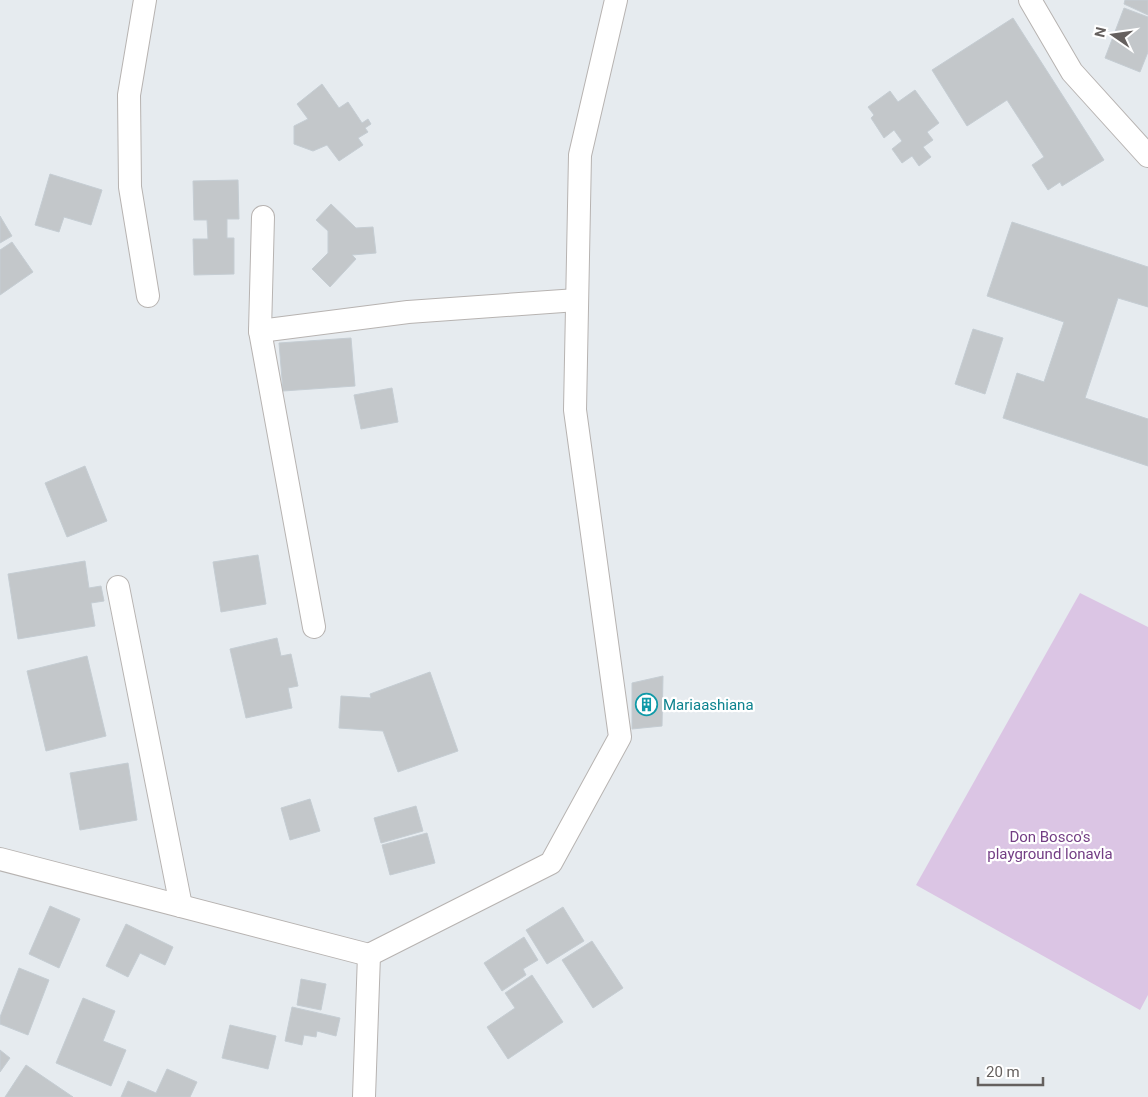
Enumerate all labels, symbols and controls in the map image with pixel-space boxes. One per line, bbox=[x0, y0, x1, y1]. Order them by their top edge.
north arrow bbox=[1088, 10, 1138, 60]
text: N bbox=[1091, 25, 1109, 39]
building icon: Mariaashiana bbox=[635, 693, 659, 717]
place label: Mariaashiana bbox=[663, 696, 754, 714]
park label: Don Bosco's playground lonavla bbox=[987, 828, 1113, 863]
scale bar bbox=[978, 1054, 1043, 1086]
text: 20 m bbox=[986, 1063, 1020, 1081]

